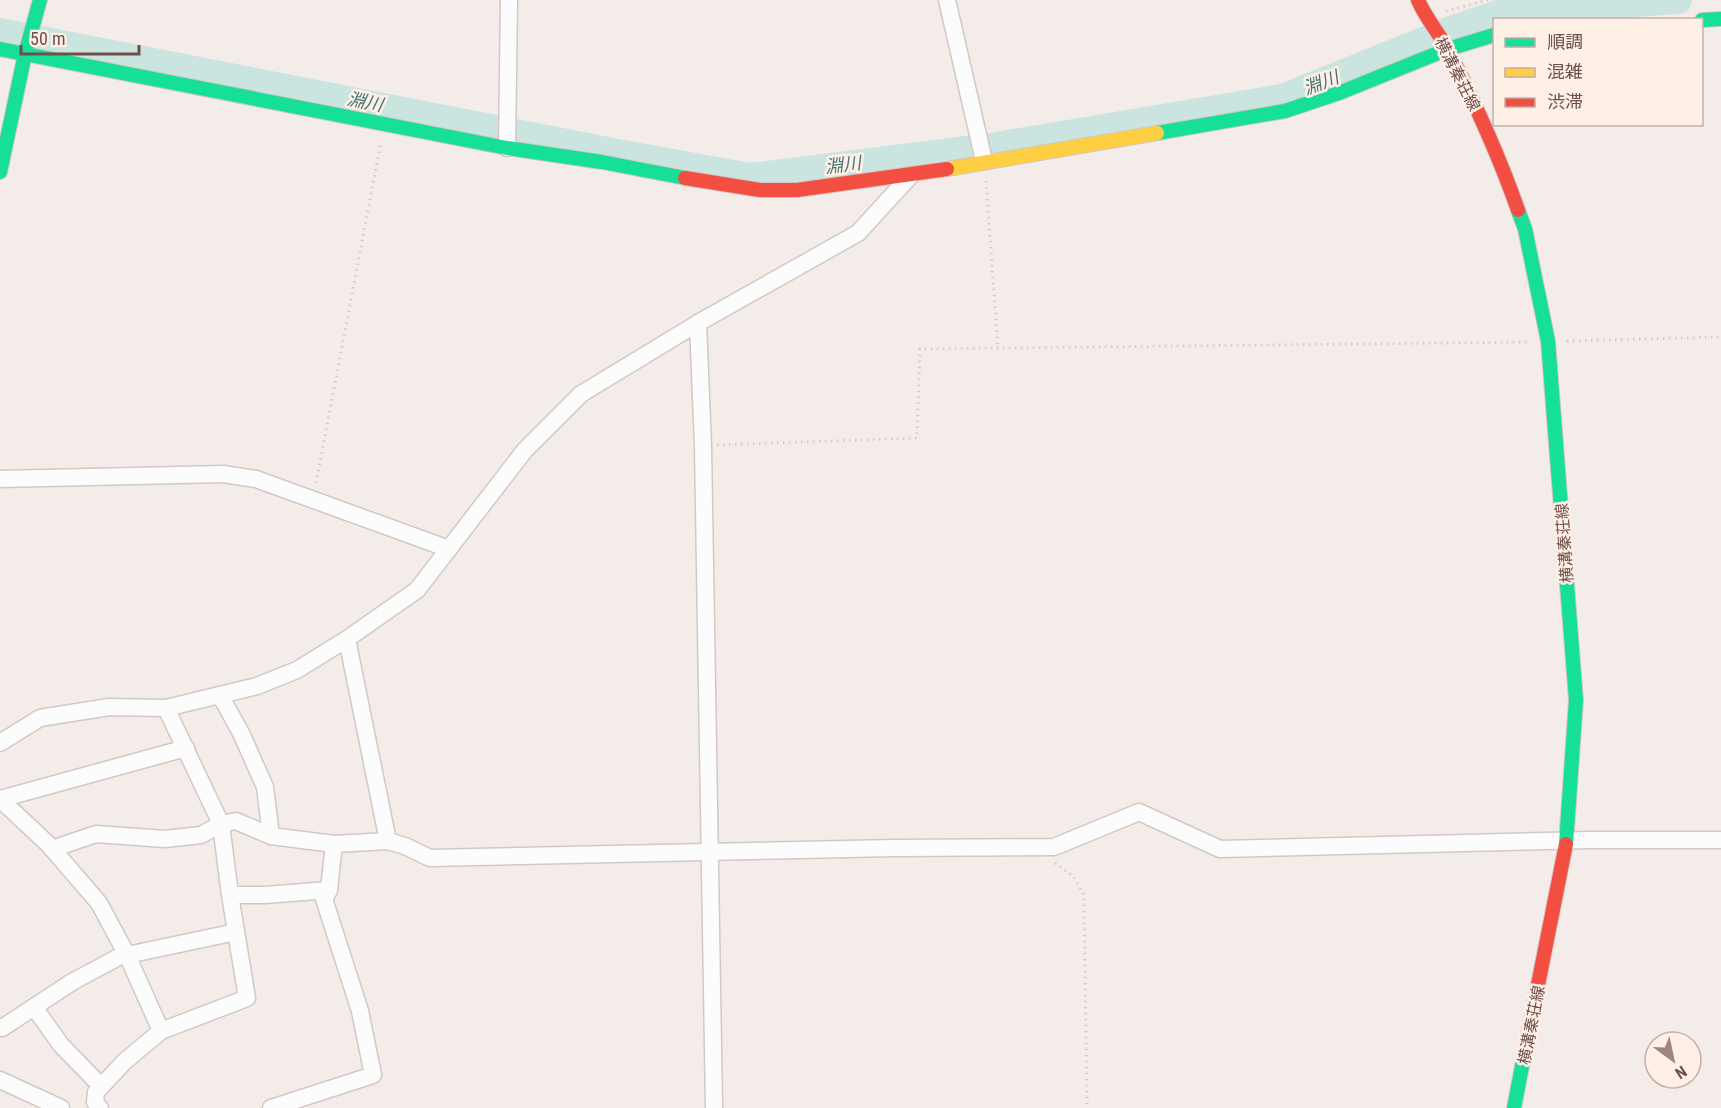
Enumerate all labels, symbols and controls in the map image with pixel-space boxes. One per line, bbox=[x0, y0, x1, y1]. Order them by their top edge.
scale bar bbox=[21, 18, 140, 56]
legend bbox=[1493, 18, 1703, 126]
text: 50 m bbox=[30, 28, 65, 49]
text: 順調 bbox=[1547, 31, 1583, 52]
street label: 横溝秦荘線 bbox=[1431, 34, 1484, 114]
text: 混雑 bbox=[1547, 61, 1583, 82]
water label: 淵川 bbox=[1300, 66, 1343, 99]
water label: 淵川 bbox=[345, 88, 387, 116]
text: 渋滞 bbox=[1547, 91, 1583, 112]
water label: 淵川 bbox=[824, 152, 864, 177]
street label: 横溝秦荘線 bbox=[1552, 502, 1577, 584]
street label: 横溝秦荘線 bbox=[1515, 984, 1548, 1066]
north arrow bbox=[1643, 1030, 1703, 1090]
text: N bbox=[1672, 1062, 1690, 1083]

